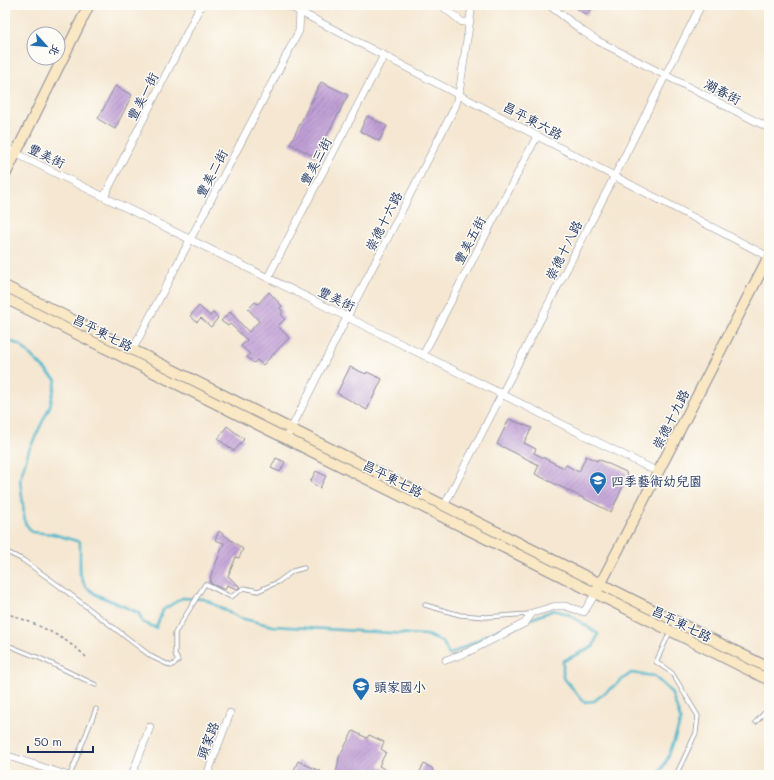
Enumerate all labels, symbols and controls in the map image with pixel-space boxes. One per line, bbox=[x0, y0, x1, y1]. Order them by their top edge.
north arrow bbox=[26, 26, 66, 66]
text: 北 bbox=[46, 42, 65, 59]
street label: 豐美一街 bbox=[123, 69, 161, 123]
street label: 潮春街 bbox=[702, 74, 744, 108]
street label: 昌平東六路 bbox=[500, 97, 566, 143]
street label: 豐美三街 bbox=[295, 134, 335, 188]
street label: 豐美街 bbox=[26, 139, 68, 171]
street label: 豐美二街 bbox=[191, 146, 231, 200]
street label: 崇德十六路 bbox=[361, 188, 405, 254]
street label: 豐美五街 bbox=[449, 213, 489, 267]
street label: 崇德十八路 bbox=[541, 217, 585, 283]
street label: 豐美街 bbox=[316, 282, 358, 314]
street label: 昌平東七路 bbox=[70, 310, 136, 354]
street label: 崇德十九路 bbox=[648, 386, 692, 452]
street label: 昌平東七路 bbox=[360, 456, 426, 500]
school or university icon: 四季藝術幼兒園 bbox=[588, 470, 608, 495]
place label: 四季藝術幼兒園 bbox=[611, 472, 702, 489]
street label: 昌平東七路 bbox=[649, 601, 715, 645]
school or university icon: 頭家國小 bbox=[351, 676, 371, 701]
place label: 頭家國小 bbox=[374, 678, 426, 695]
street label: 頭家路 bbox=[192, 719, 222, 761]
scale bar bbox=[28, 728, 93, 754]
text: 50 m bbox=[34, 733, 62, 749]

